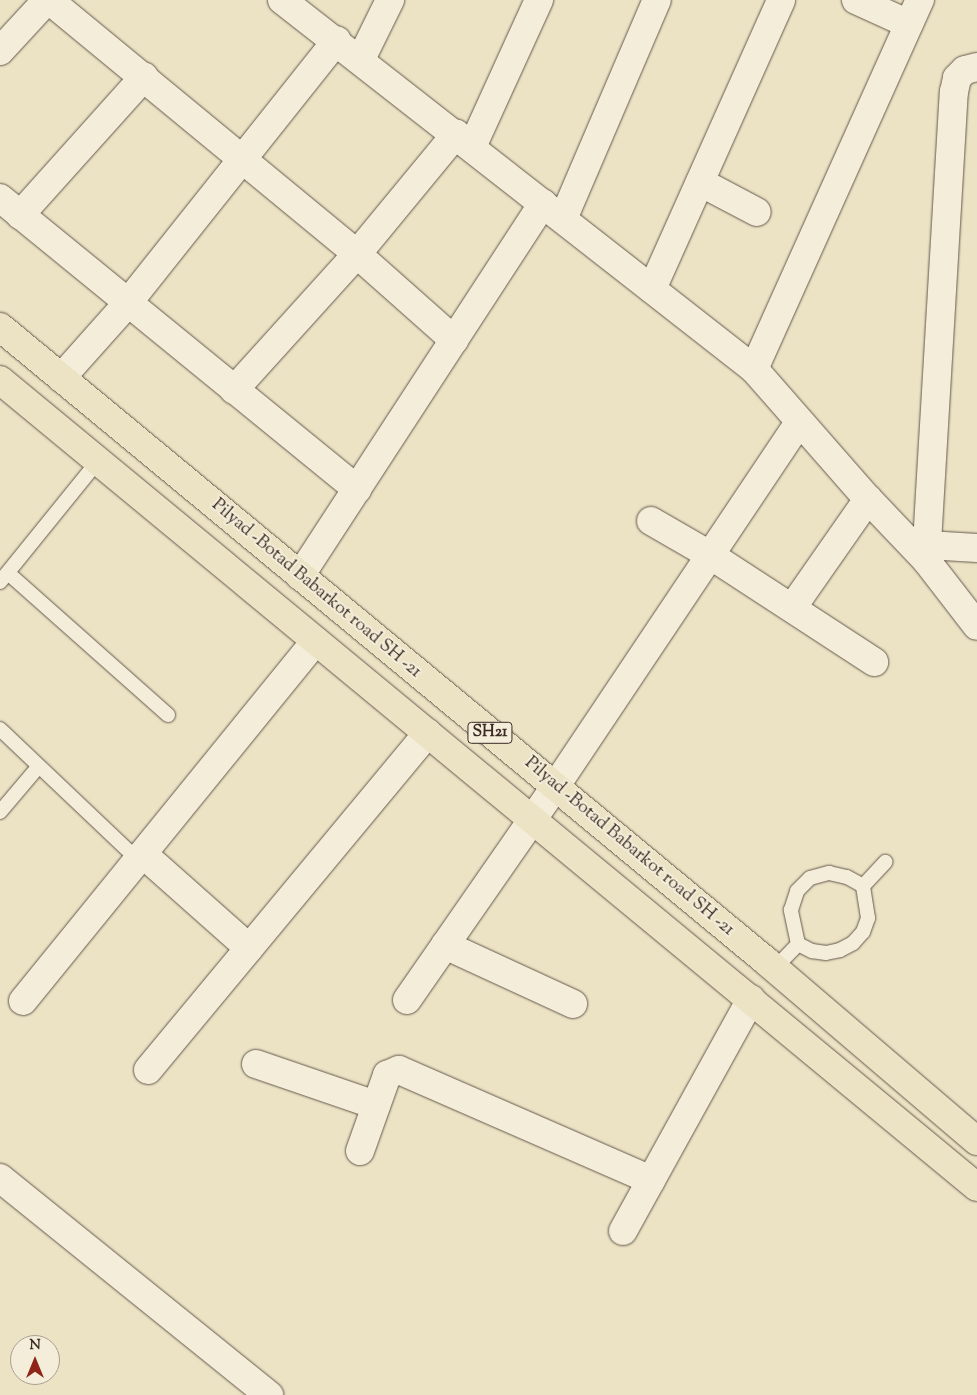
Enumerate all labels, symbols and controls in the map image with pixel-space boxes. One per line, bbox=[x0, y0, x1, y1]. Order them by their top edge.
street label: Pilyad -Botad Babarkot road SH -21 bbox=[207, 495, 425, 683]
road number: SH21 bbox=[466, 720, 514, 746]
street label: Pilyad -Botad Babarkot road SH -21 bbox=[520, 753, 738, 941]
north arrow bbox=[10, 1335, 60, 1385]
text: N bbox=[29, 1336, 41, 1356]

